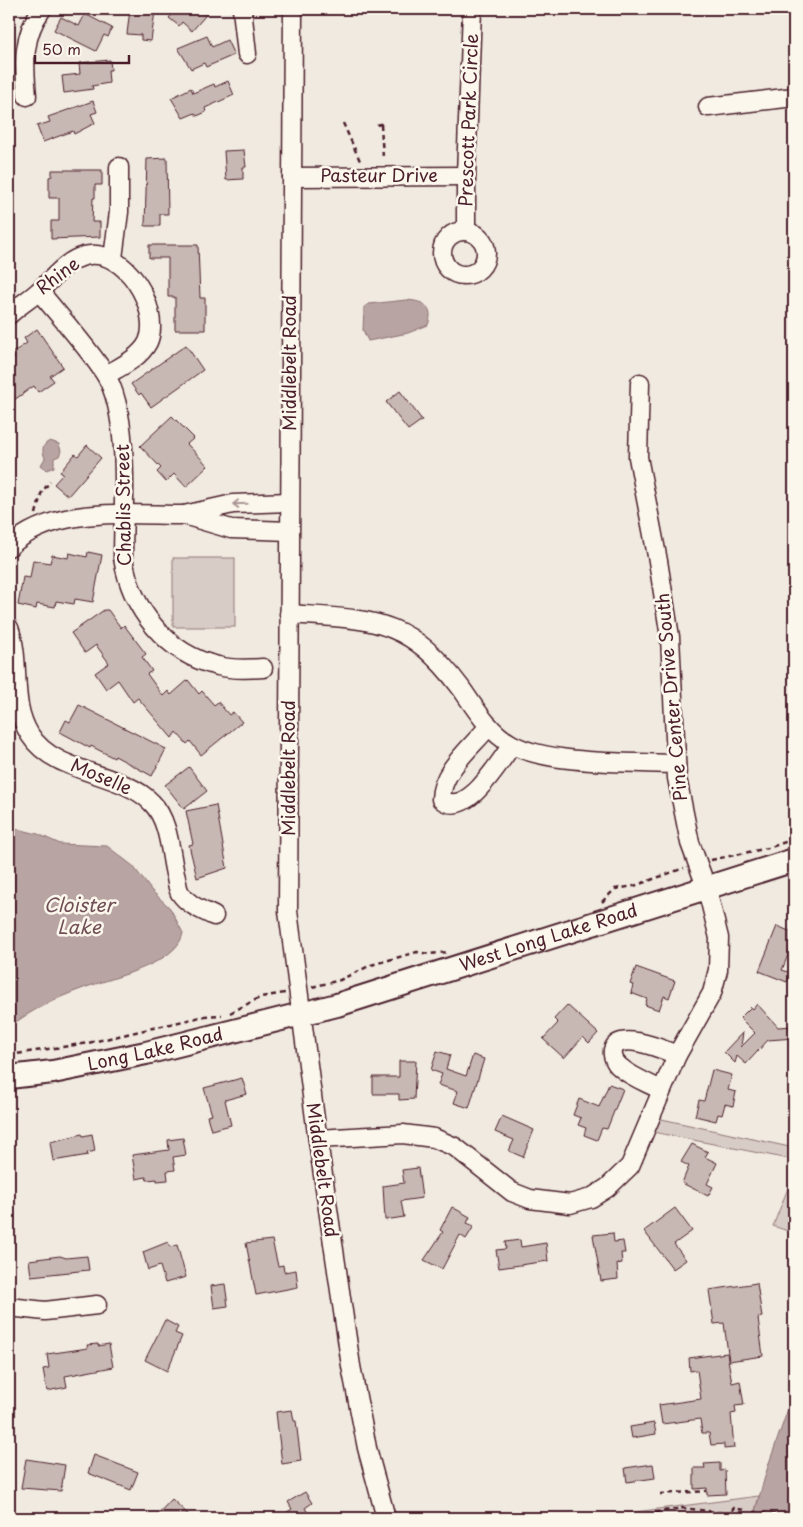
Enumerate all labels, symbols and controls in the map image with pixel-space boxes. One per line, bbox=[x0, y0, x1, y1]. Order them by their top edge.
scale bar bbox=[35, 32, 129, 64]
street label: Prescott Park Circle bbox=[451, 33, 484, 207]
text: 50 m bbox=[42, 37, 81, 60]
street label: Pasteur Drive bbox=[320, 161, 438, 188]
street label: Rhine bbox=[30, 249, 85, 300]
street label: Middlebelt Road bbox=[275, 295, 302, 431]
street label: Chablis Street bbox=[108, 444, 137, 566]
one-way arrow bbox=[233, 499, 249, 509]
street label: Pine Center Drive South bbox=[648, 592, 693, 802]
street label: Middlebelt Road bbox=[274, 700, 301, 836]
street label: Moselle bbox=[67, 751, 137, 801]
water label: Cloister Lake bbox=[44, 890, 117, 940]
street label: West Long Lake Road bbox=[456, 896, 640, 977]
street label: Long Lake Road bbox=[85, 1019, 225, 1077]
street label: Middlebelt Road bbox=[301, 1101, 346, 1239]

